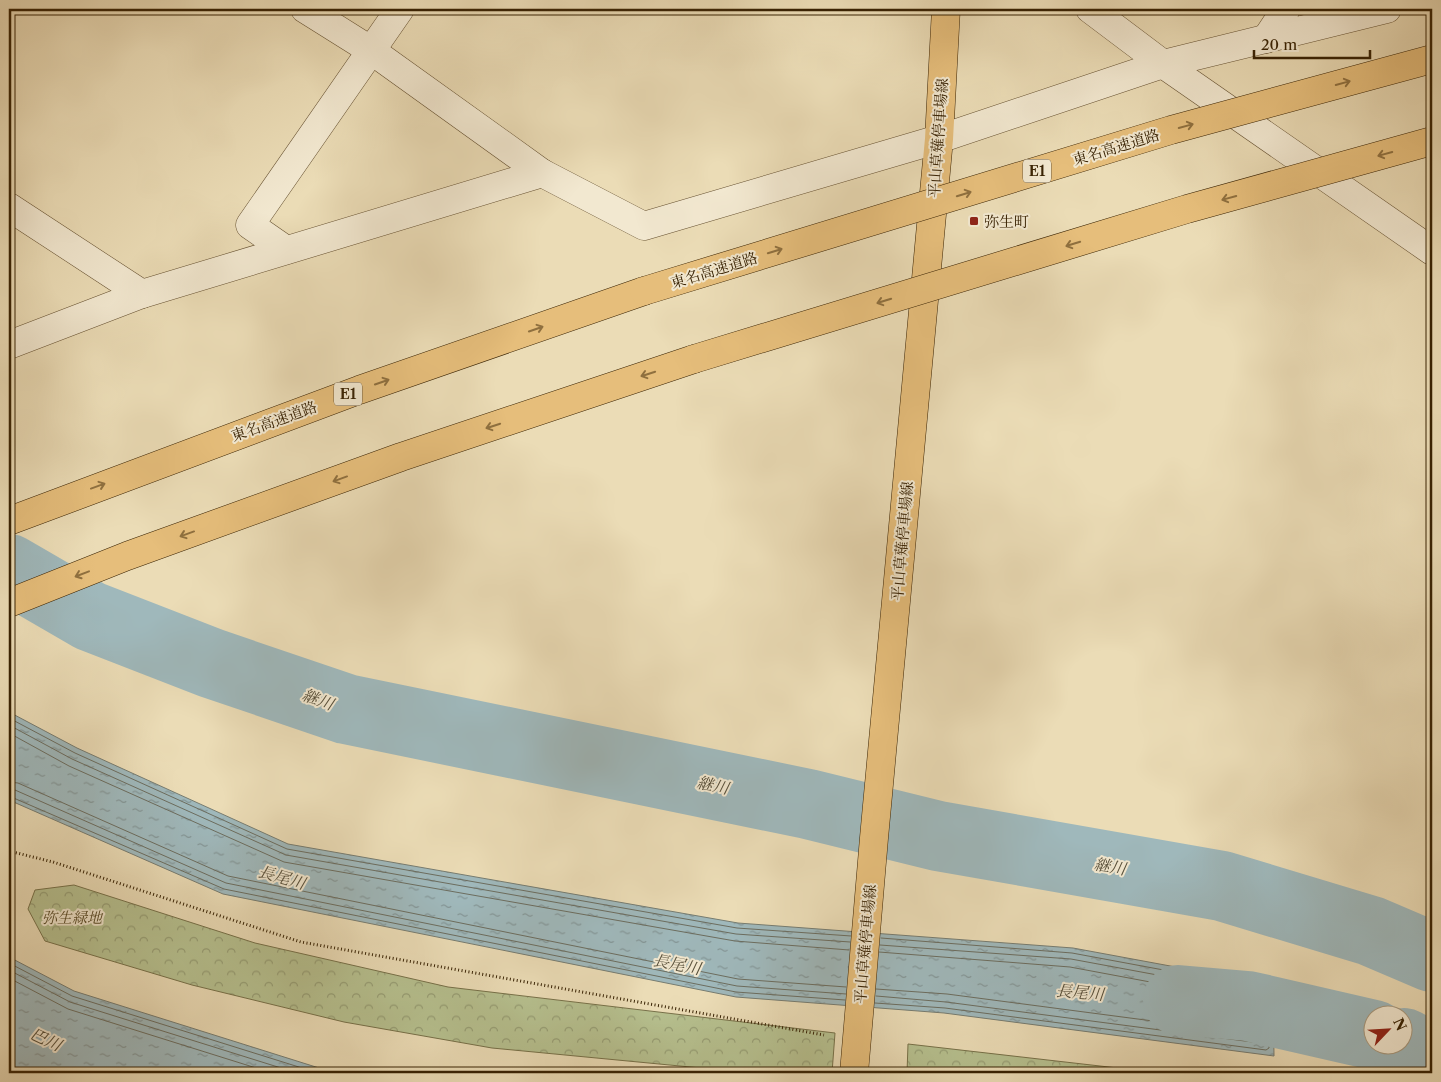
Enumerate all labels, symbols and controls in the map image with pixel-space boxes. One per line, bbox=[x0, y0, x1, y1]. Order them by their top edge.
scale bar bbox=[1254, 28, 1370, 60]
text: 20 m bbox=[1261, 35, 1297, 54]
street label: 平山草薙停車場線 bbox=[924, 77, 952, 199]
one-way arrow bbox=[1334, 78, 1350, 88]
one-way arrow bbox=[1178, 121, 1194, 131]
street label: 東名高速道路 bbox=[1070, 125, 1162, 169]
one-way arrow bbox=[1378, 150, 1394, 160]
road number: E1 bbox=[1023, 160, 1051, 182]
one-way arrow bbox=[955, 188, 971, 198]
one-way arrow bbox=[1221, 193, 1237, 203]
place label: 弥生町 bbox=[984, 212, 1029, 231]
marker: 弥生町 bbox=[968, 215, 980, 227]
one-way arrow bbox=[1065, 239, 1081, 249]
one-way arrow bbox=[766, 246, 782, 256]
street label: 東名高速道路 bbox=[668, 248, 760, 292]
one-way arrow bbox=[876, 297, 892, 307]
one-way arrow bbox=[528, 324, 543, 333]
one-way arrow bbox=[640, 370, 656, 380]
one-way arrow bbox=[374, 377, 390, 386]
road number: E1 bbox=[334, 382, 362, 406]
street label: 東名高速道路 bbox=[228, 397, 320, 445]
one-way arrow bbox=[486, 422, 502, 431]
one-way arrow bbox=[333, 475, 348, 484]
street label: 平山草薙停車場線 bbox=[887, 480, 917, 602]
one-way arrow bbox=[90, 481, 106, 490]
one-way arrow bbox=[180, 530, 195, 539]
one-way arrow bbox=[74, 570, 90, 579]
water label: 継川 bbox=[300, 684, 338, 715]
water label: 継川 bbox=[695, 772, 733, 799]
water label: 継川 bbox=[1092, 853, 1129, 879]
water label: 長尾川 bbox=[256, 861, 310, 894]
street label: 平山草薙停車場線 bbox=[850, 883, 880, 1005]
park label: 弥生緑地 bbox=[42, 908, 104, 927]
water label: 長尾川 bbox=[652, 950, 704, 979]
water label: 長尾川 bbox=[1055, 980, 1107, 1004]
north arrow bbox=[1364, 1004, 1414, 1054]
text: N bbox=[1389, 1015, 1411, 1034]
water label: 巴川 bbox=[27, 1023, 67, 1056]

